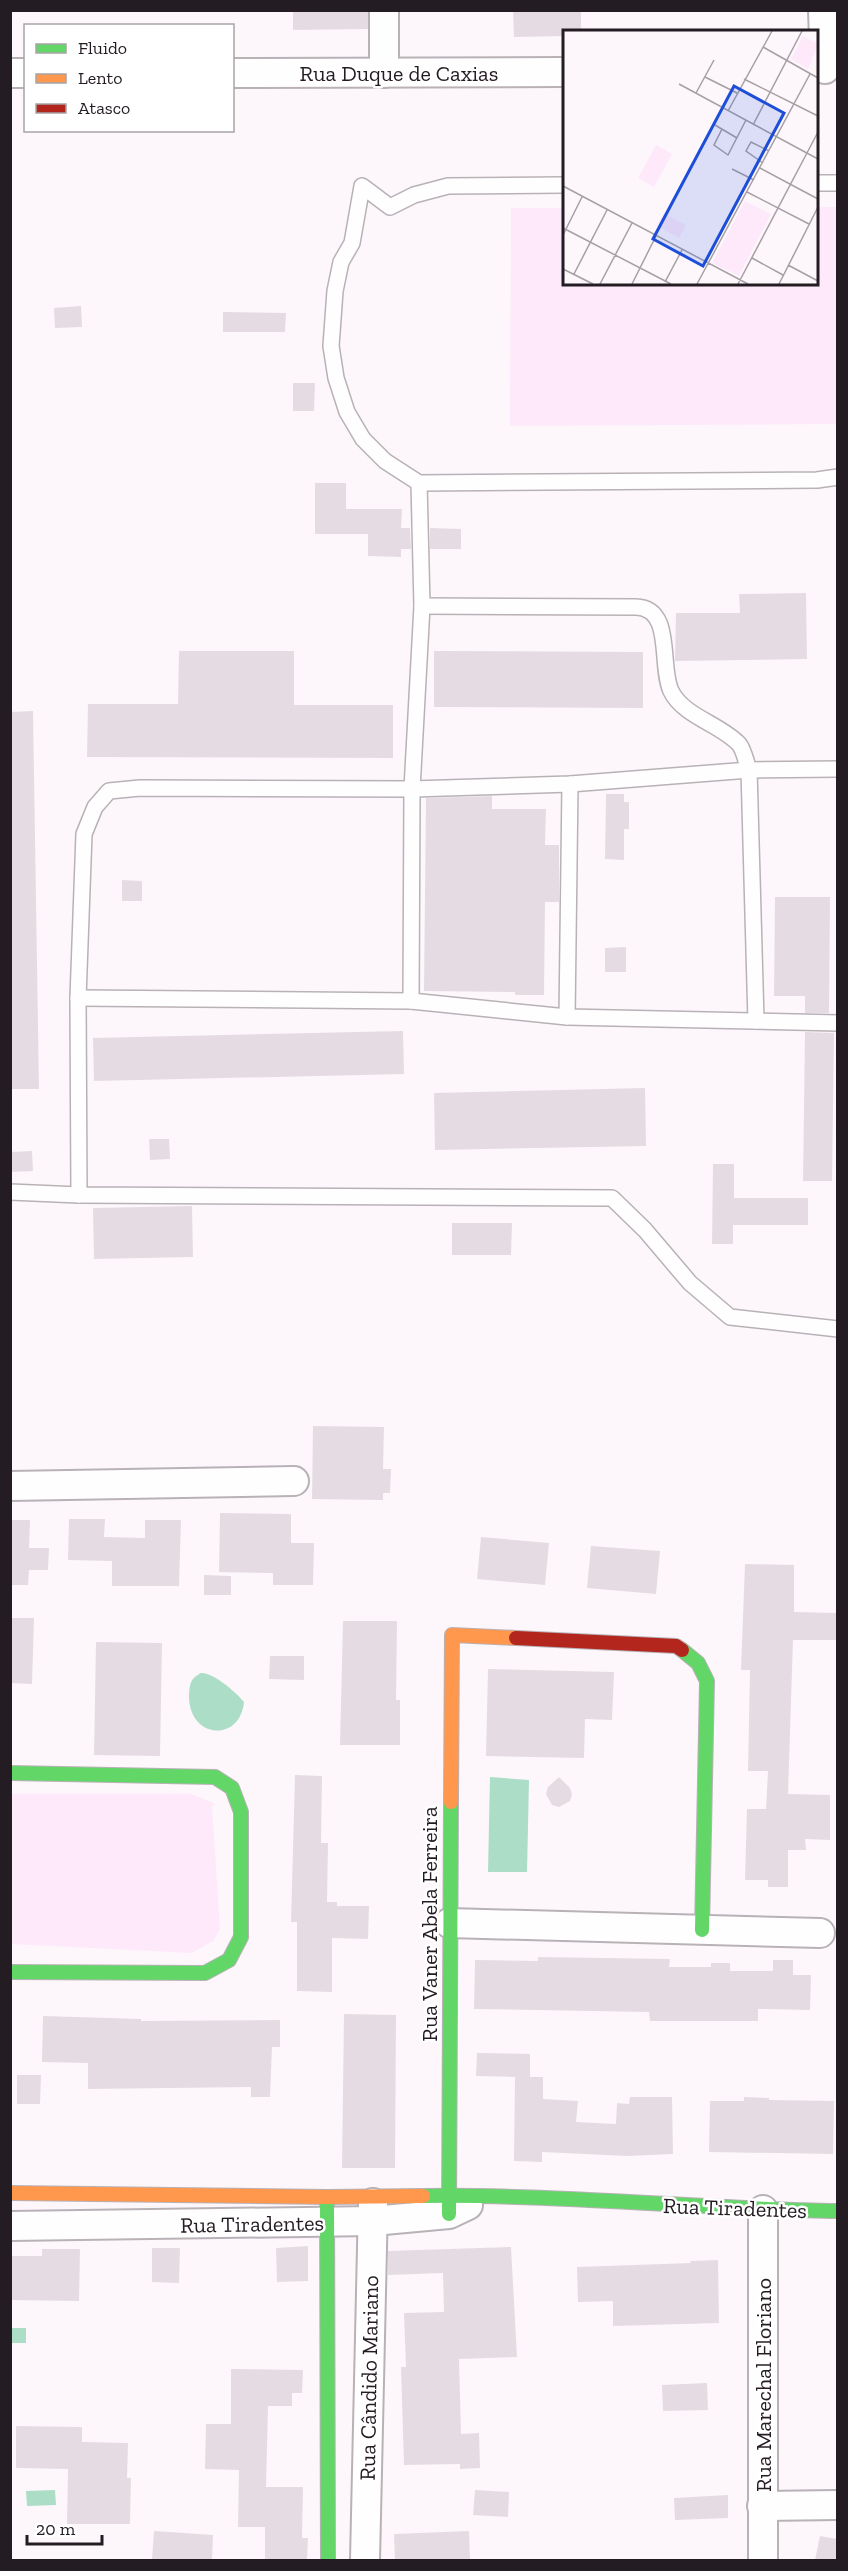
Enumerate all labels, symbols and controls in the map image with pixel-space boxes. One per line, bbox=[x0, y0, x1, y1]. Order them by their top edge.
legend bbox=[24, 24, 234, 132]
inset map bbox=[563, 30, 818, 285]
text: Fluido bbox=[78, 37, 127, 59]
street label: Rua Duque de Caxias bbox=[300, 60, 498, 87]
text: Lento bbox=[78, 67, 123, 89]
text: Atasco bbox=[78, 97, 130, 119]
street label: Rua Vaner Abela Ferreira bbox=[416, 1806, 443, 2042]
street label: Rua Tiradentes bbox=[663, 2192, 807, 2224]
street label: Rua Tiradentes bbox=[180, 2209, 324, 2239]
street label: Rua Cândido Mariano bbox=[354, 2275, 384, 2481]
street label: Rua Marechal Floriano bbox=[750, 2278, 777, 2492]
scale bar bbox=[27, 2508, 102, 2546]
text: 20 m bbox=[36, 2518, 76, 2540]

